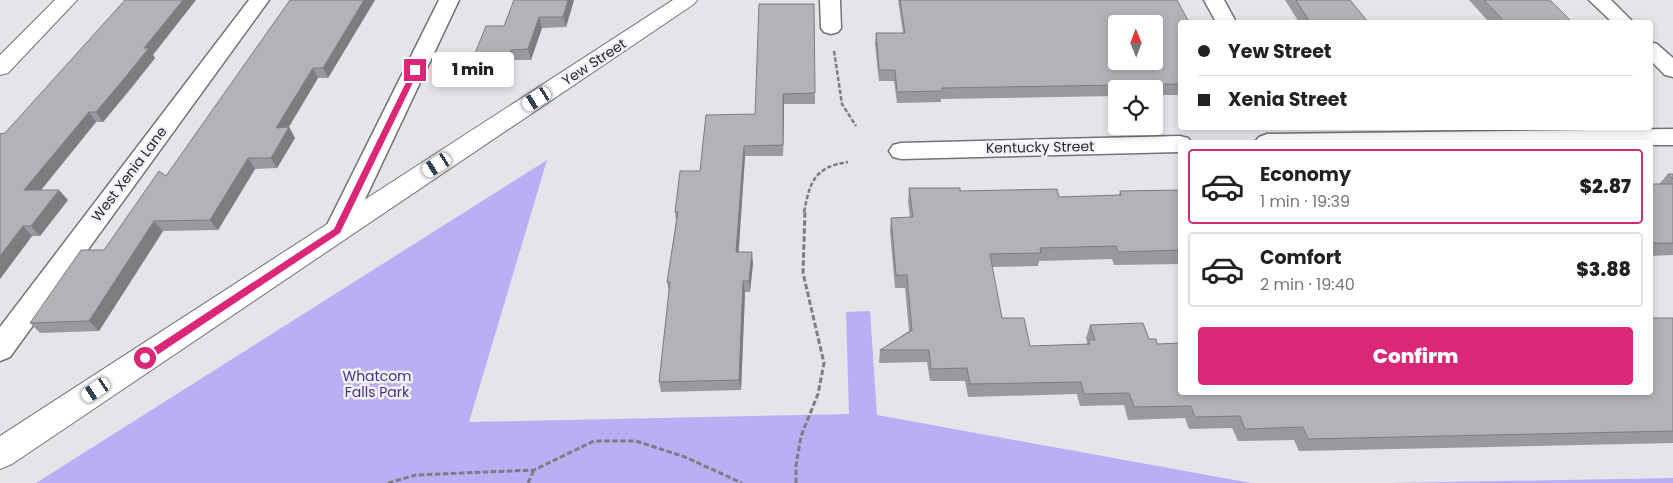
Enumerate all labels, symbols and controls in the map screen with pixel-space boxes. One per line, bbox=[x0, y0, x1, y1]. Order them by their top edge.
north arrow bbox=[1108, 15, 1162, 70]
map controls bbox=[1108, 15, 1163, 135]
street label: Yew Street bbox=[558, 34, 630, 90]
text: Yew Street bbox=[1228, 38, 1332, 65]
callout: 1 min bbox=[432, 52, 515, 88]
text: 1 min bbox=[452, 58, 494, 81]
route end bbox=[404, 59, 426, 81]
button: locate bbox=[1108, 80, 1163, 135]
car bbox=[520, 85, 553, 113]
text: Xenia Street bbox=[1228, 86, 1347, 113]
street label: West Xenia Lane bbox=[87, 122, 172, 226]
street label: Kentucky Street bbox=[986, 136, 1094, 158]
car bbox=[420, 151, 453, 179]
text: Economy bbox=[1260, 161, 1351, 188]
icon: car bbox=[1200, 164, 1245, 209]
text: $2.87 bbox=[1580, 173, 1631, 200]
text: 1 min · 19:39 bbox=[1260, 190, 1350, 213]
text: Comfort bbox=[1260, 244, 1342, 271]
icon: car bbox=[1200, 247, 1245, 292]
text: $3.88 bbox=[1576, 256, 1631, 283]
text: 2 min · 19:40 bbox=[1260, 273, 1355, 296]
button: Confirm bbox=[1198, 327, 1633, 385]
route start bbox=[134, 347, 156, 369]
park label: Whatcom Falls Park bbox=[342, 366, 412, 402]
car bbox=[79, 375, 112, 405]

